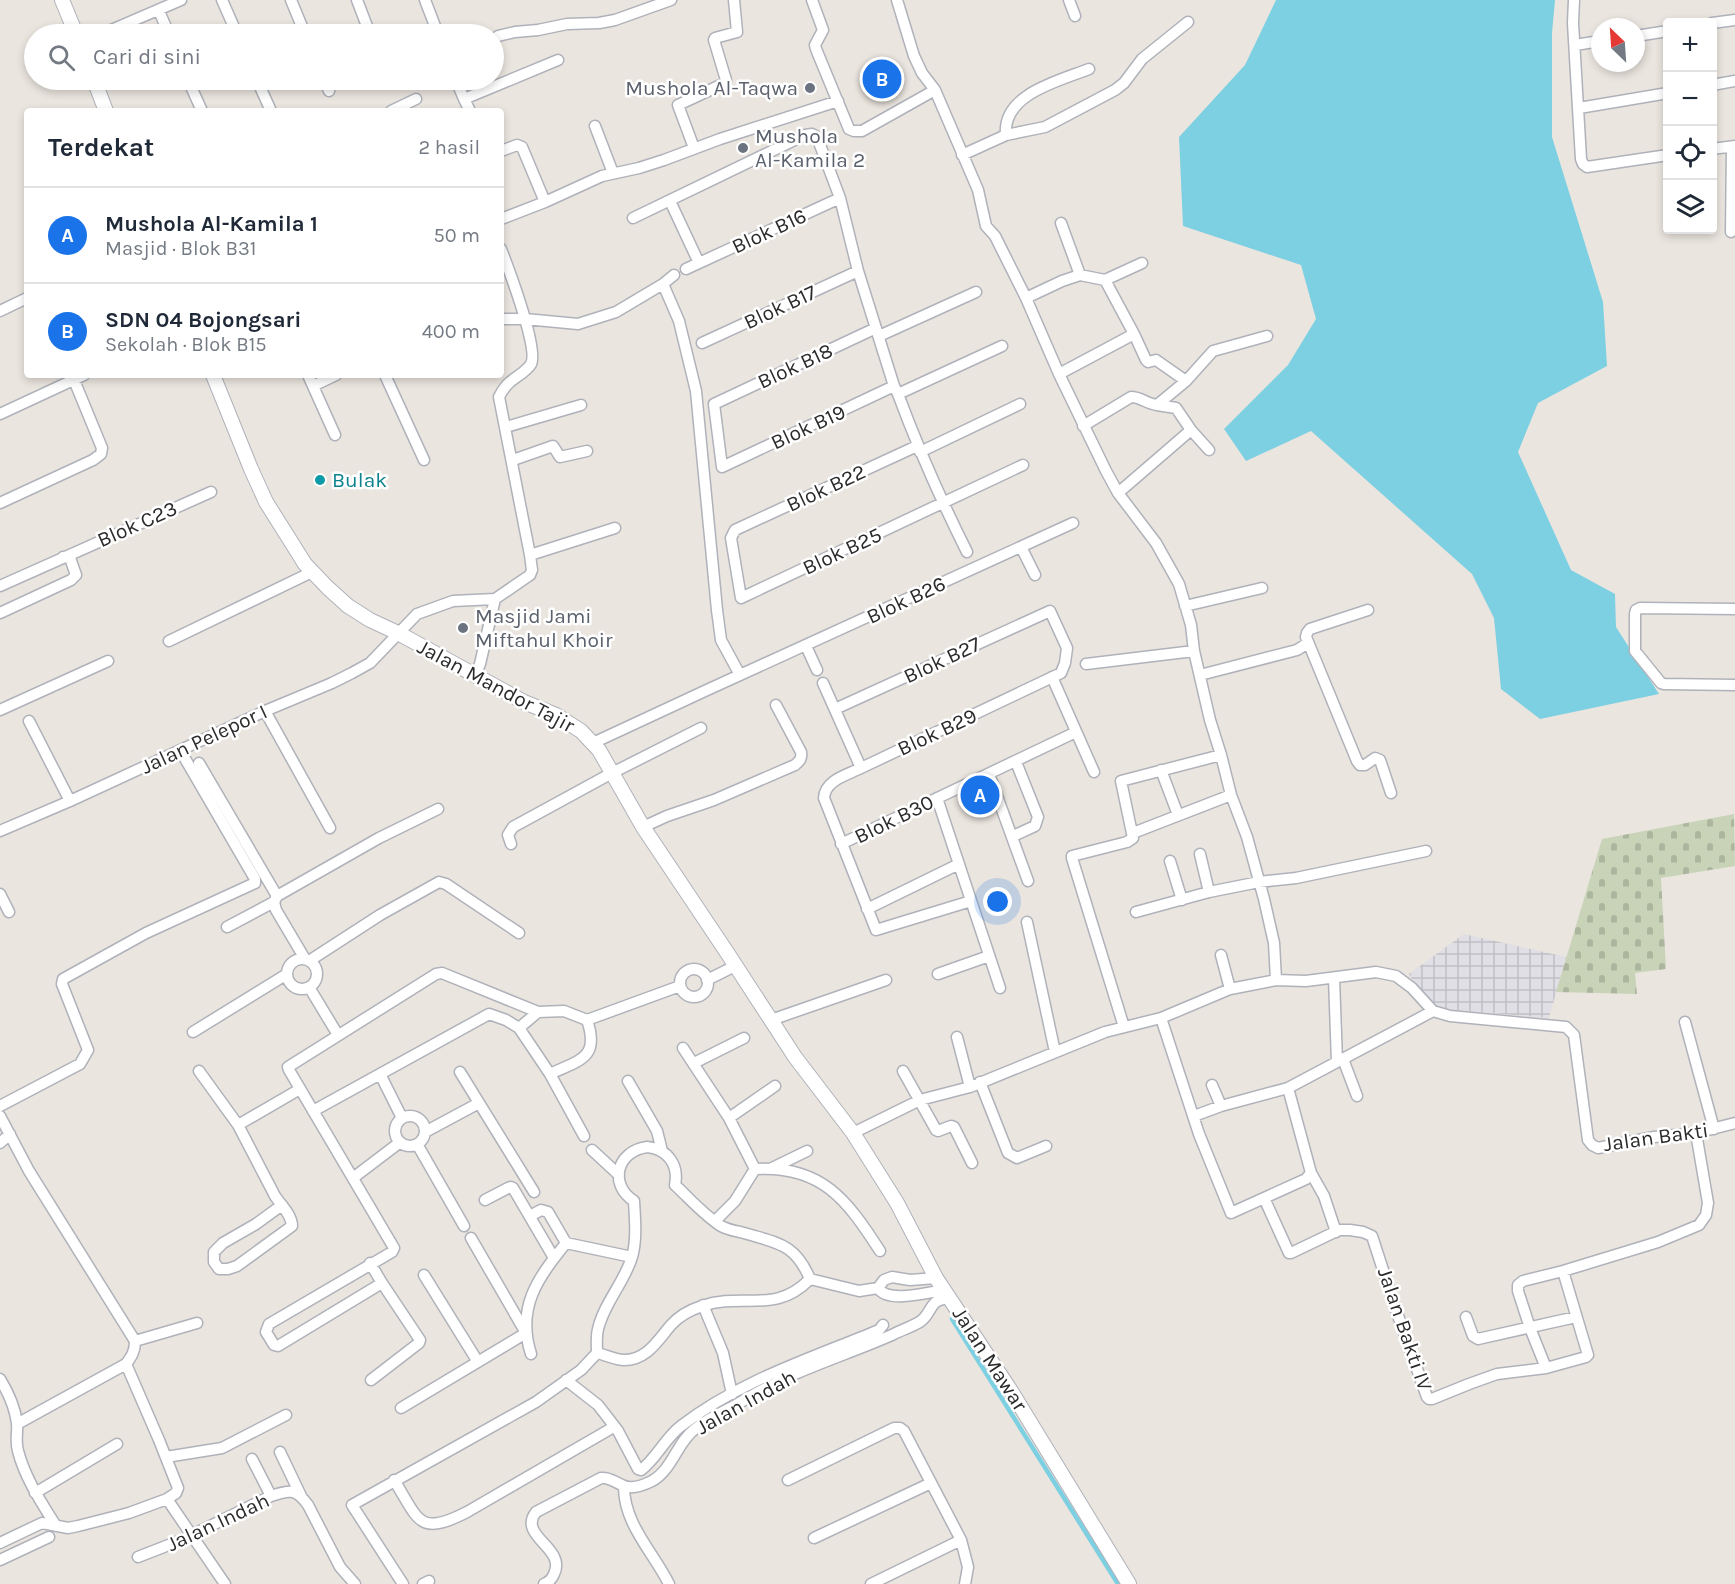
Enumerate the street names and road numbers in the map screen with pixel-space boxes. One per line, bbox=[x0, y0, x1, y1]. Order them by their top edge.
street label: Blok B16 bbox=[728, 203, 810, 259]
street label: Blok B17 bbox=[740, 280, 820, 334]
street label: Blok B18 bbox=[754, 338, 836, 394]
street label: Blok B19 bbox=[767, 399, 849, 455]
street label: Blok B22 bbox=[783, 459, 869, 517]
street label: Blok C23 bbox=[93, 496, 181, 552]
street label: Blok B25 bbox=[799, 522, 885, 580]
street label: Blok B26 bbox=[863, 571, 949, 629]
street label: Blok B27 bbox=[900, 632, 984, 688]
street label: Jalan Mandor Tajir bbox=[413, 634, 579, 738]
street label: Jalan Pelepor I bbox=[137, 699, 271, 779]
street label: Blok B29 bbox=[894, 703, 980, 761]
street label: Blok B30 bbox=[850, 790, 938, 848]
street label: Jalan Bakti bbox=[1602, 1118, 1710, 1156]
street label: Jalan Bakti IV bbox=[1373, 1264, 1437, 1394]
street label: Jalan Mawar bbox=[948, 1303, 1033, 1416]
street label: Jalan Indah bbox=[692, 1365, 800, 1439]
street label: Jalan Indah bbox=[163, 1488, 273, 1556]

